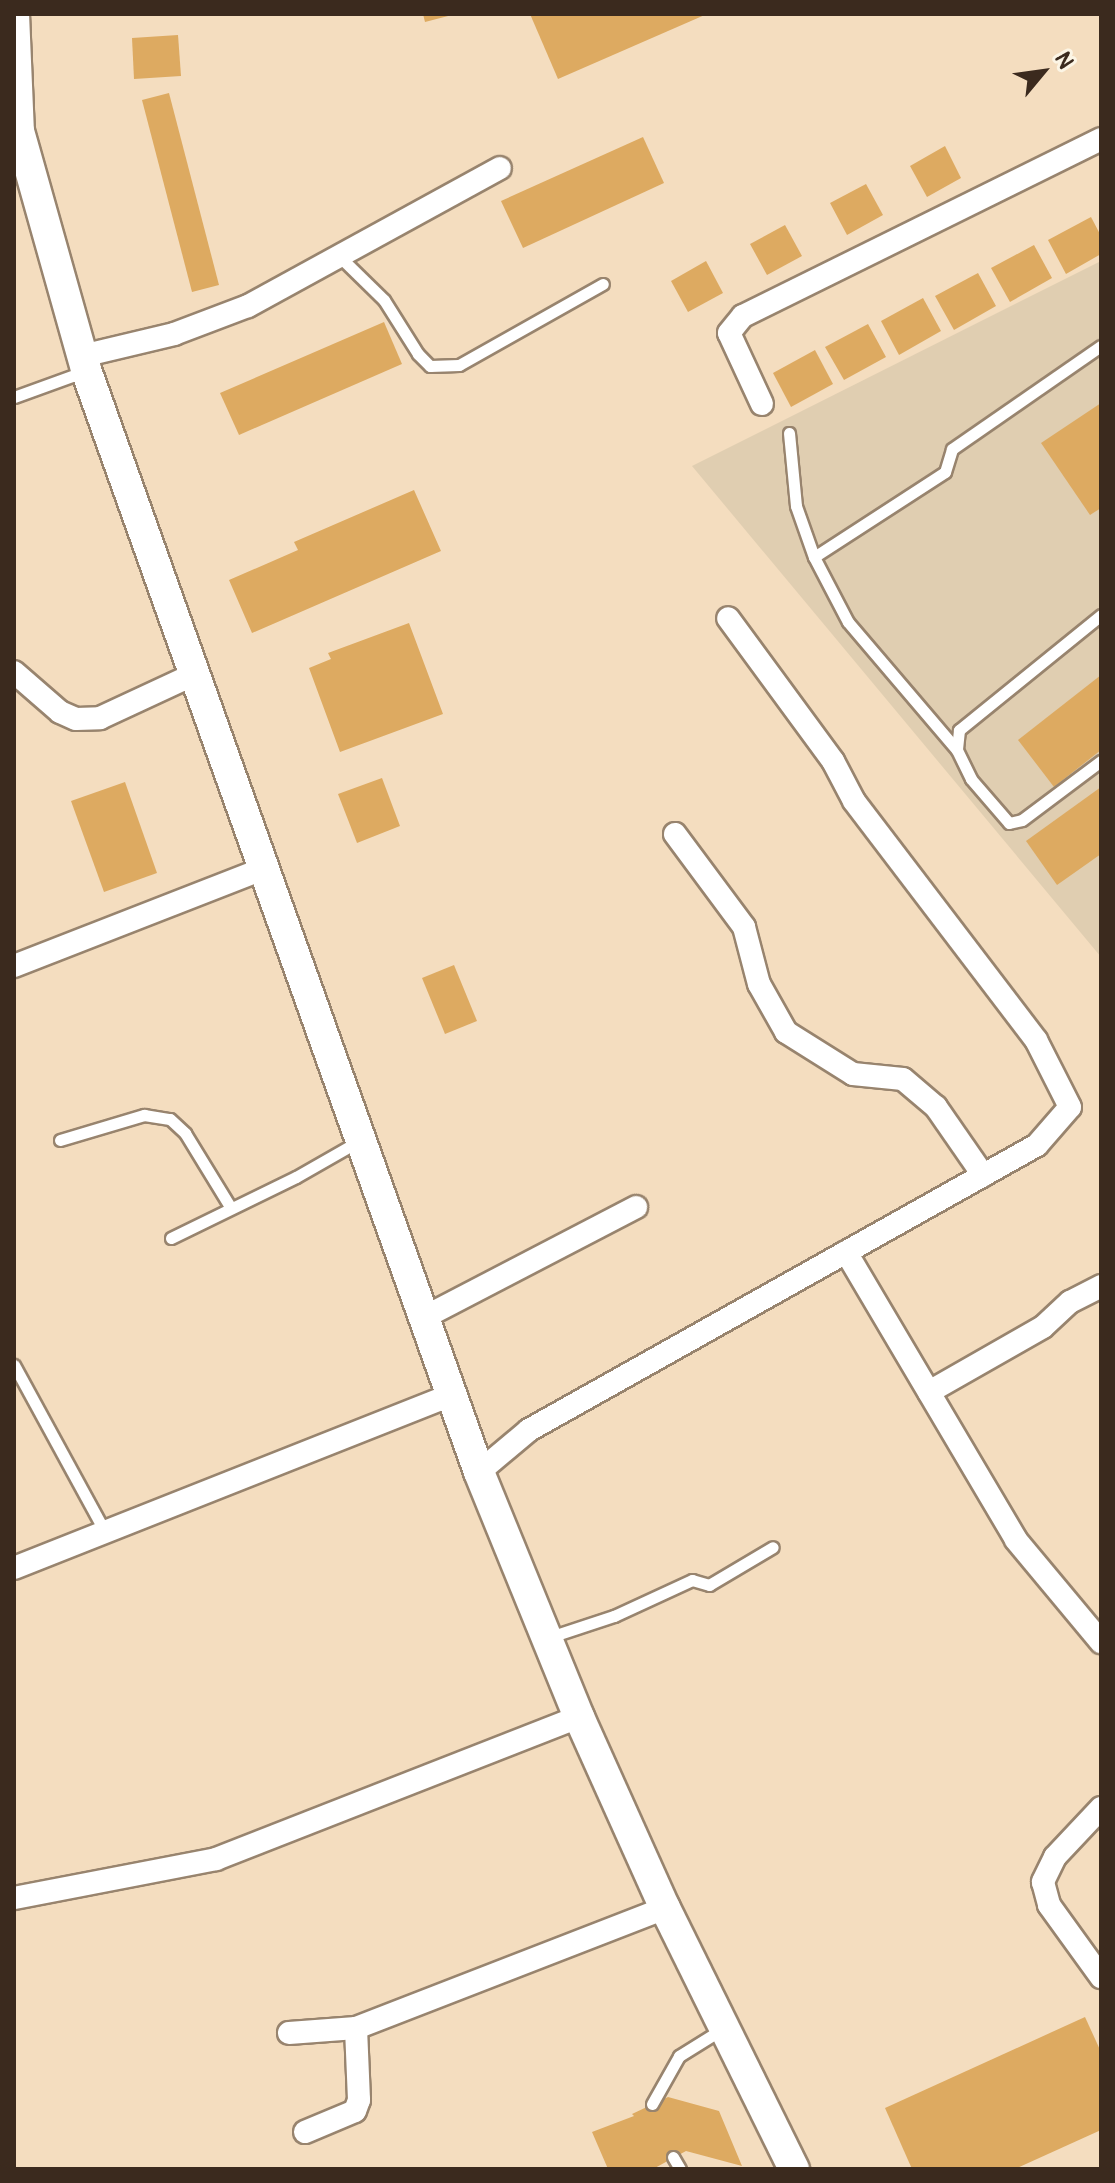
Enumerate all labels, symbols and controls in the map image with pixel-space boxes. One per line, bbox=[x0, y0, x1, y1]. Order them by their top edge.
north arrow bbox=[1003, 32, 1083, 112]
text: N bbox=[1048, 47, 1080, 74]

